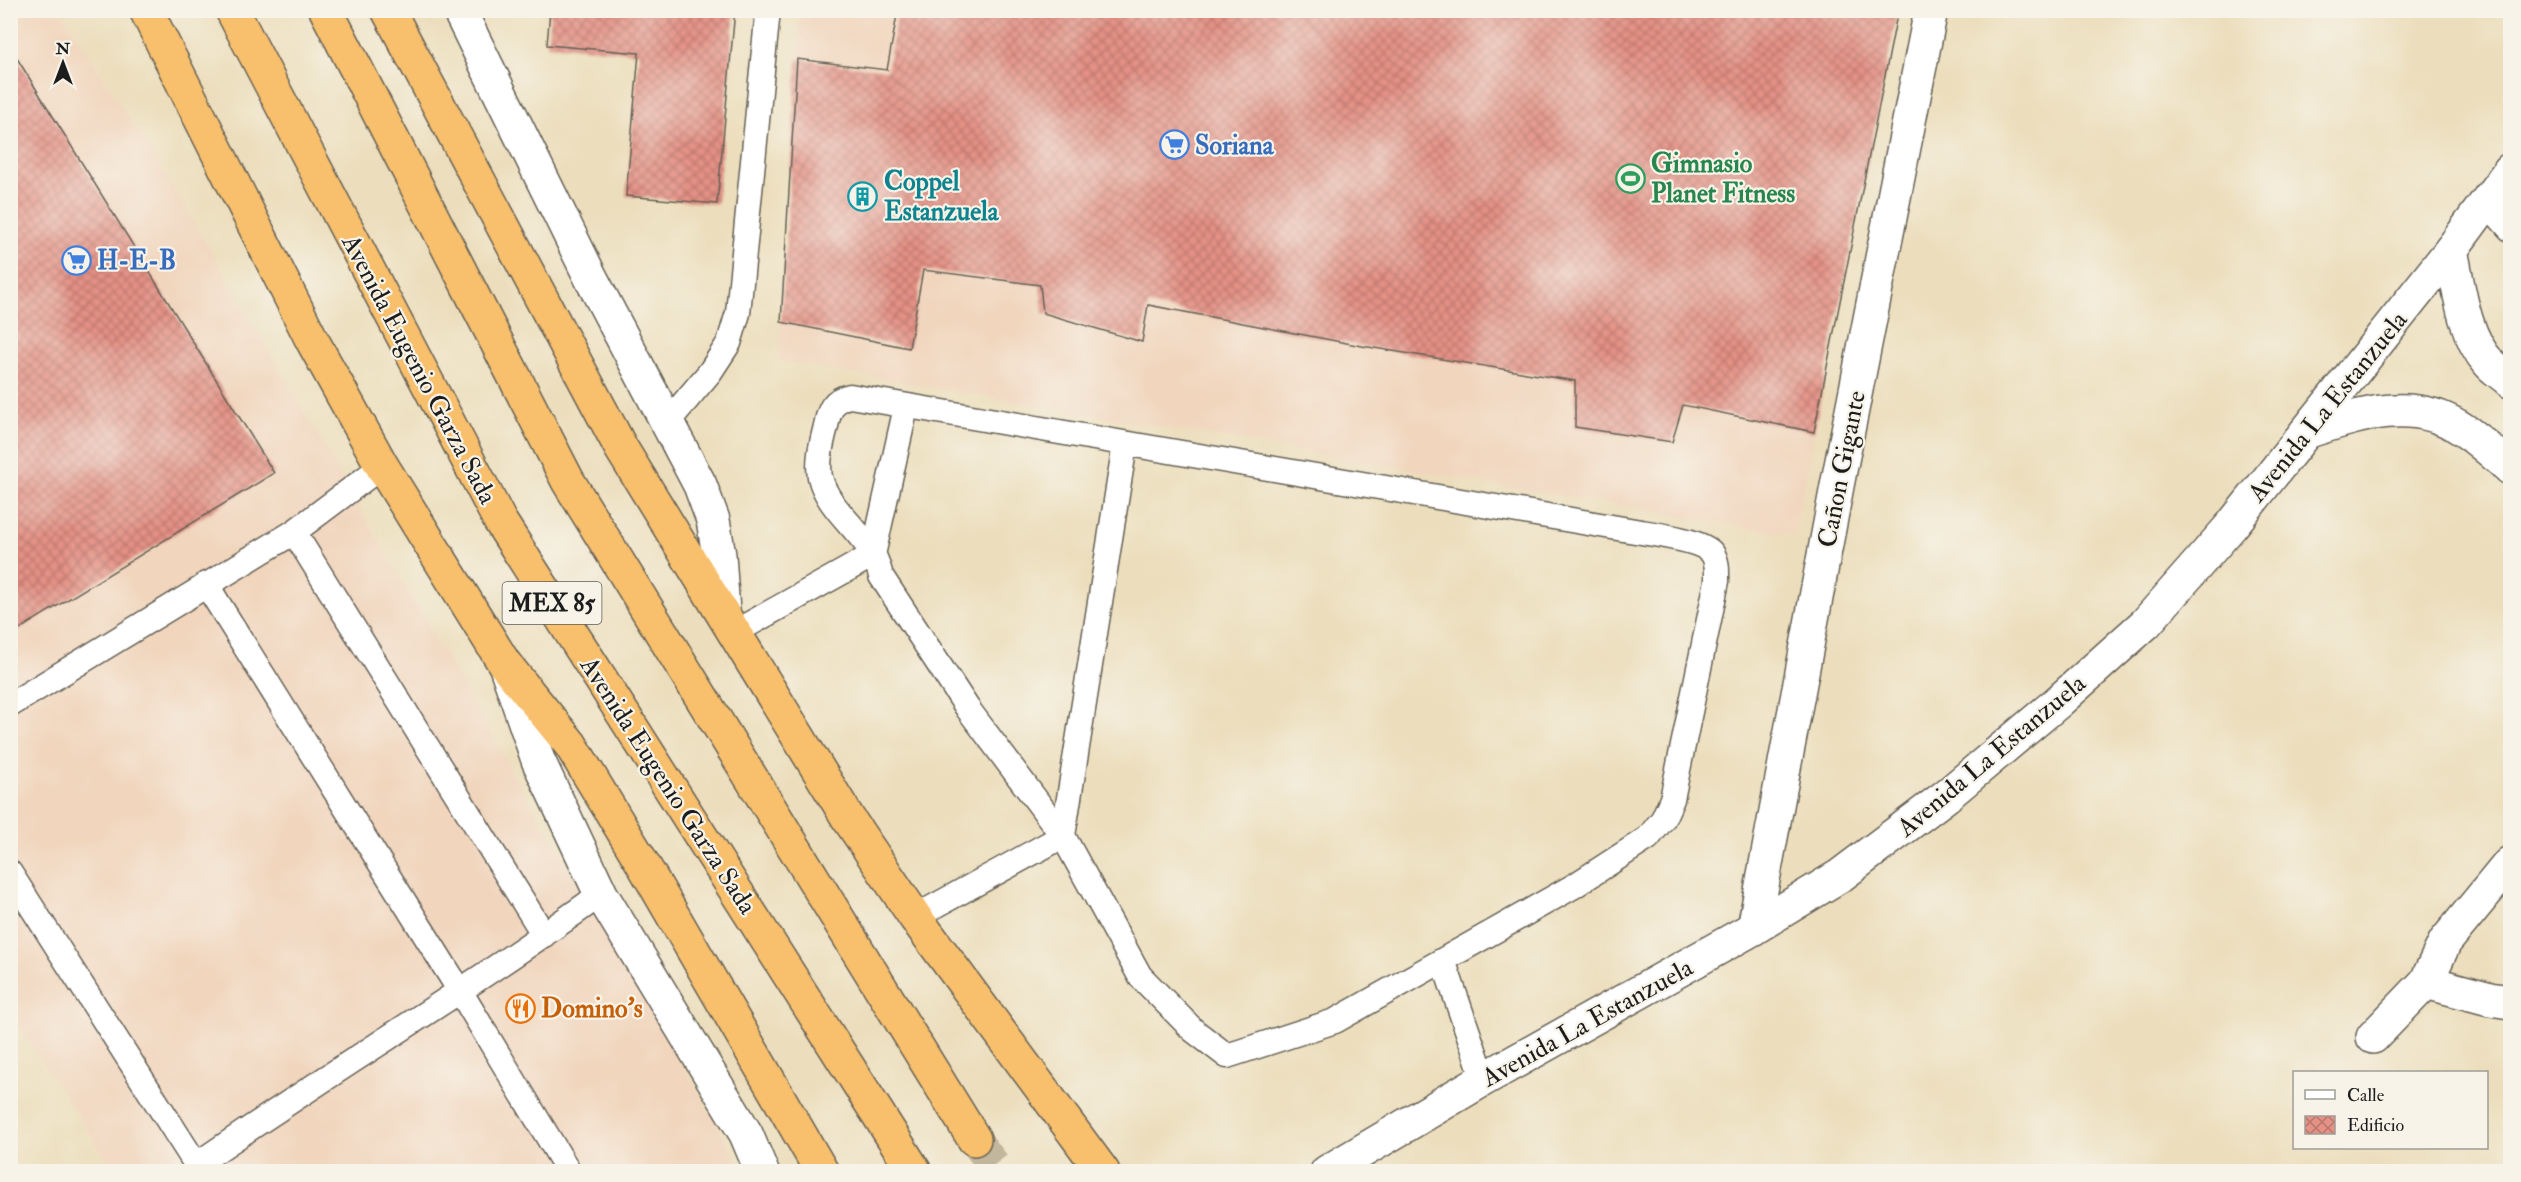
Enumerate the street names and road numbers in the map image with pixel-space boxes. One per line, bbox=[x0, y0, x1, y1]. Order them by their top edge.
street label: Avenida Eugenio Garza Sada bbox=[334, 228, 504, 510]
street label: Avenida La Estanzuela bbox=[2240, 304, 2415, 509]
street label: Cañon Gigante bbox=[1811, 388, 1873, 550]
road number: MEX 85 bbox=[502, 582, 602, 624]
street label: Avenida Eugenio Garza Sada bbox=[572, 650, 764, 921]
street label: Avenida La Estanzuela bbox=[1890, 667, 2093, 845]
street label: Avenida La Estanzuela bbox=[1476, 951, 1699, 1095]

